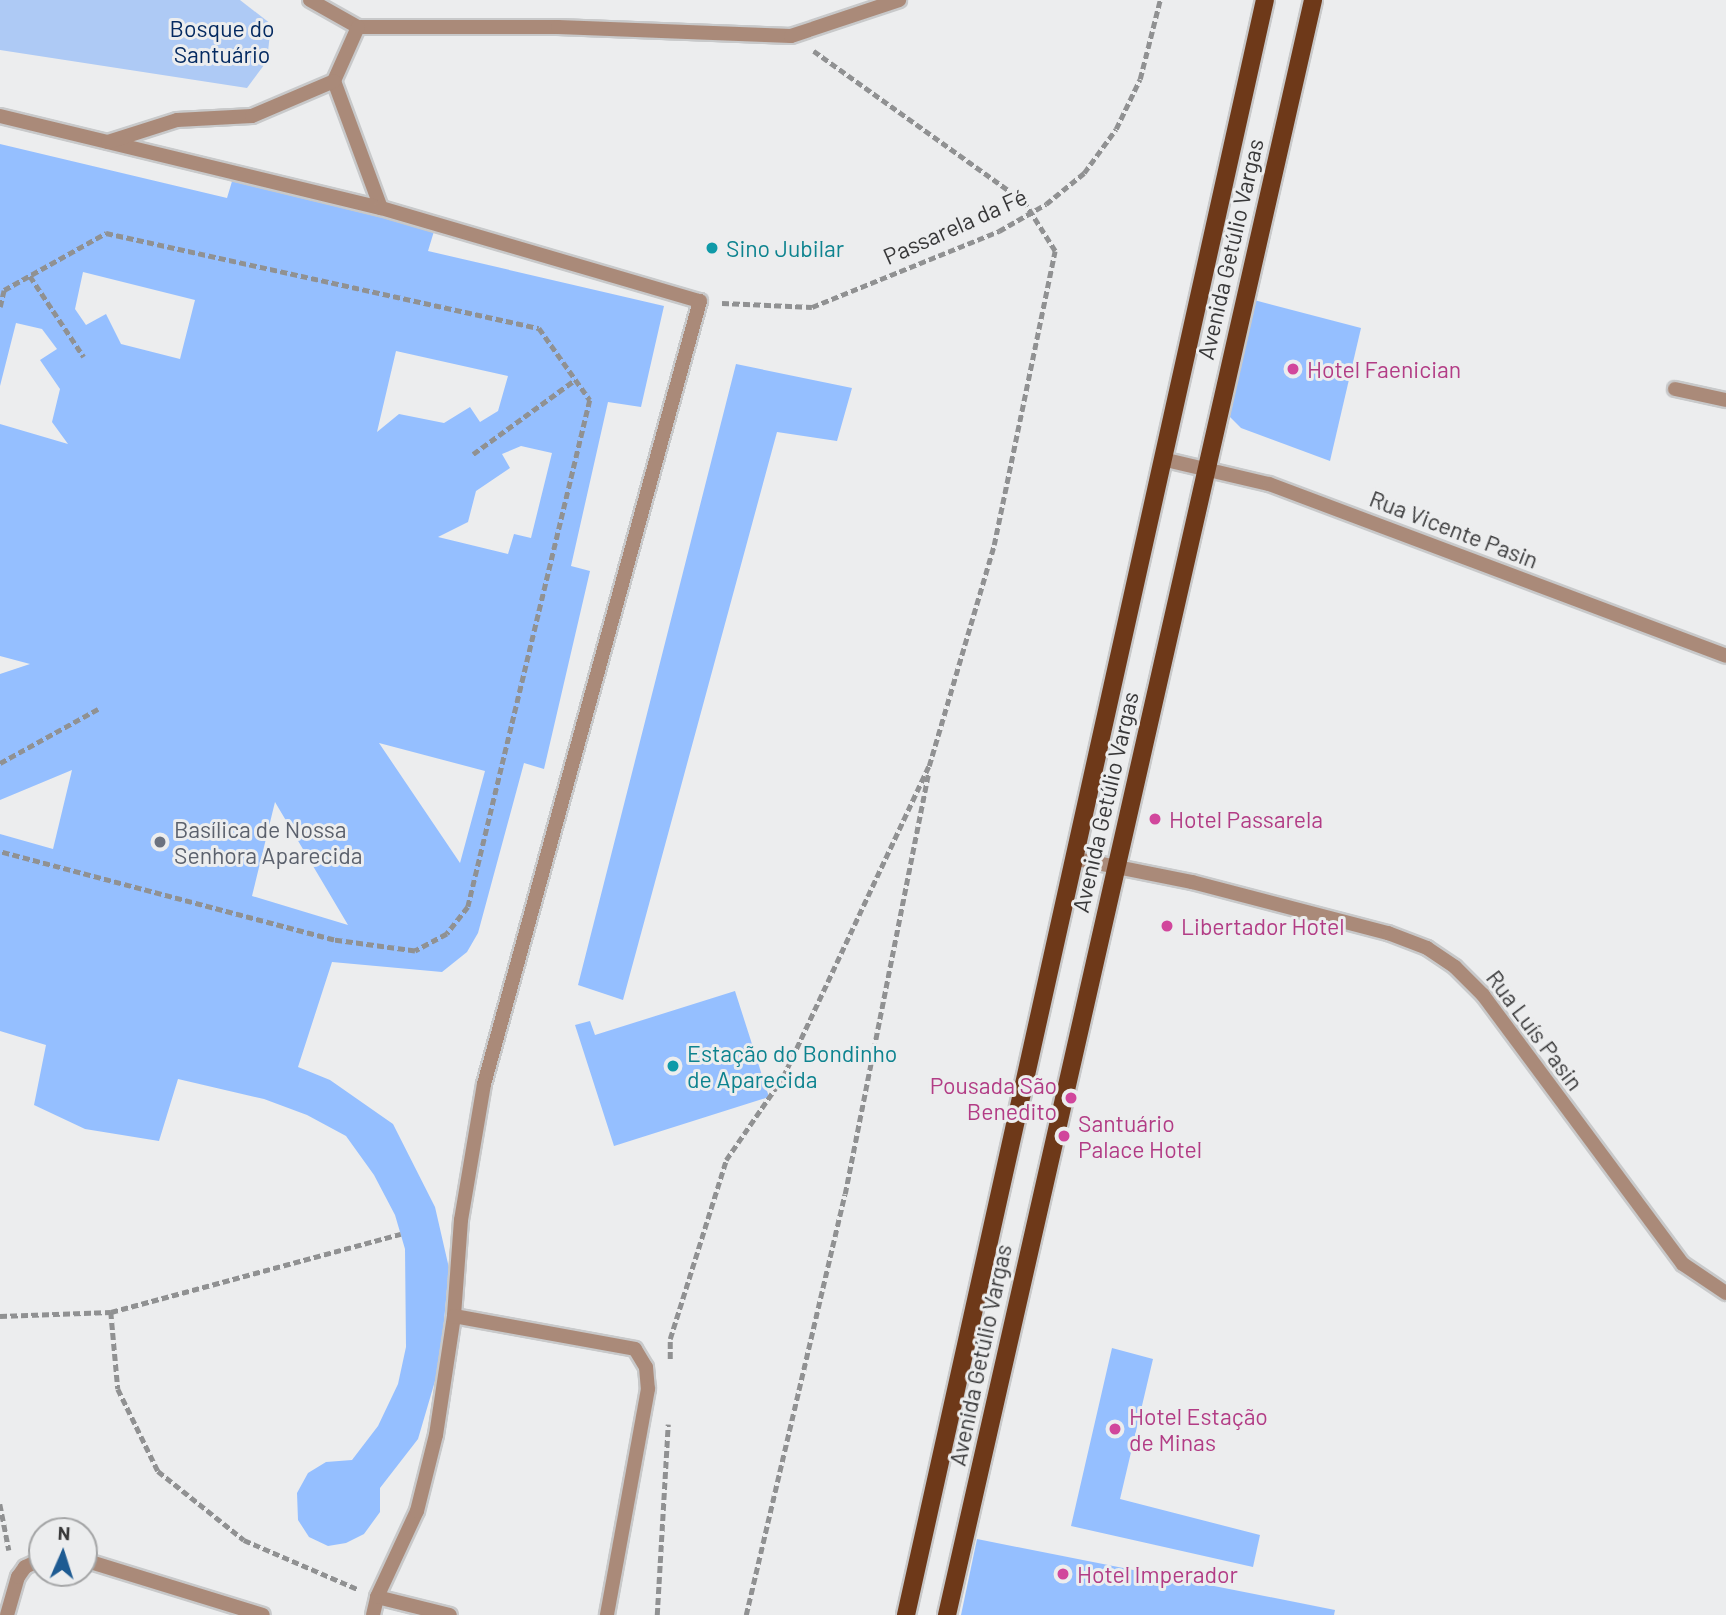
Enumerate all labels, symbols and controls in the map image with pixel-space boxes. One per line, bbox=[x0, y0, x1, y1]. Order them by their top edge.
park label: Bosque do Santuário bbox=[170, 14, 274, 68]
street label: Avenida Getúlio Vargas bbox=[1191, 136, 1269, 362]
street label: Passarela da Fé bbox=[879, 182, 1031, 270]
place label: Sino Jubilar bbox=[726, 234, 844, 262]
marker: Sino Jubilar bbox=[704, 240, 720, 256]
place label: Hotel Faenician bbox=[1307, 355, 1461, 383]
marker: Hotel Faenician bbox=[1285, 361, 1301, 377]
street label: Rua Vicente Pasin bbox=[1366, 484, 1542, 574]
street label: Avenida Getúlio Vargas bbox=[1066, 689, 1144, 915]
place label: Hotel Passarela bbox=[1169, 805, 1323, 833]
marker: Hotel Passarela bbox=[1147, 811, 1163, 827]
place label: Basílica de Nossa Senhora Aparecida bbox=[174, 815, 363, 869]
marker: Basílica de Nossa Senhora Aparecida bbox=[152, 834, 168, 850]
place label: Libertador Hotel bbox=[1181, 912, 1344, 940]
marker: Libertador Hotel bbox=[1159, 918, 1175, 934]
street label: Rua Luís Pasin bbox=[1481, 964, 1589, 1096]
place label: Estação do Bondinho de Aparecida bbox=[687, 1039, 897, 1093]
marker: Estação do Bondinho de Aparecida bbox=[665, 1058, 681, 1074]
place label: Pousada São Benedito bbox=[930, 1071, 1057, 1125]
marker: Pousada São Benedito bbox=[1063, 1090, 1079, 1106]
place label: Santuário Palace Hotel bbox=[1078, 1109, 1202, 1163]
marker: Santuário Palace Hotel bbox=[1056, 1128, 1072, 1144]
street label: Avenida Getúlio Vargas bbox=[943, 1242, 1017, 1468]
place label: Hotel Estação de Minas bbox=[1129, 1402, 1268, 1456]
marker: Hotel Estação de Minas bbox=[1107, 1421, 1123, 1437]
north arrow bbox=[28, 1517, 98, 1587]
text: N bbox=[57, 1521, 71, 1544]
place label: Hotel Imperador bbox=[1077, 1560, 1238, 1588]
marker: Hotel Imperador bbox=[1055, 1566, 1071, 1582]

